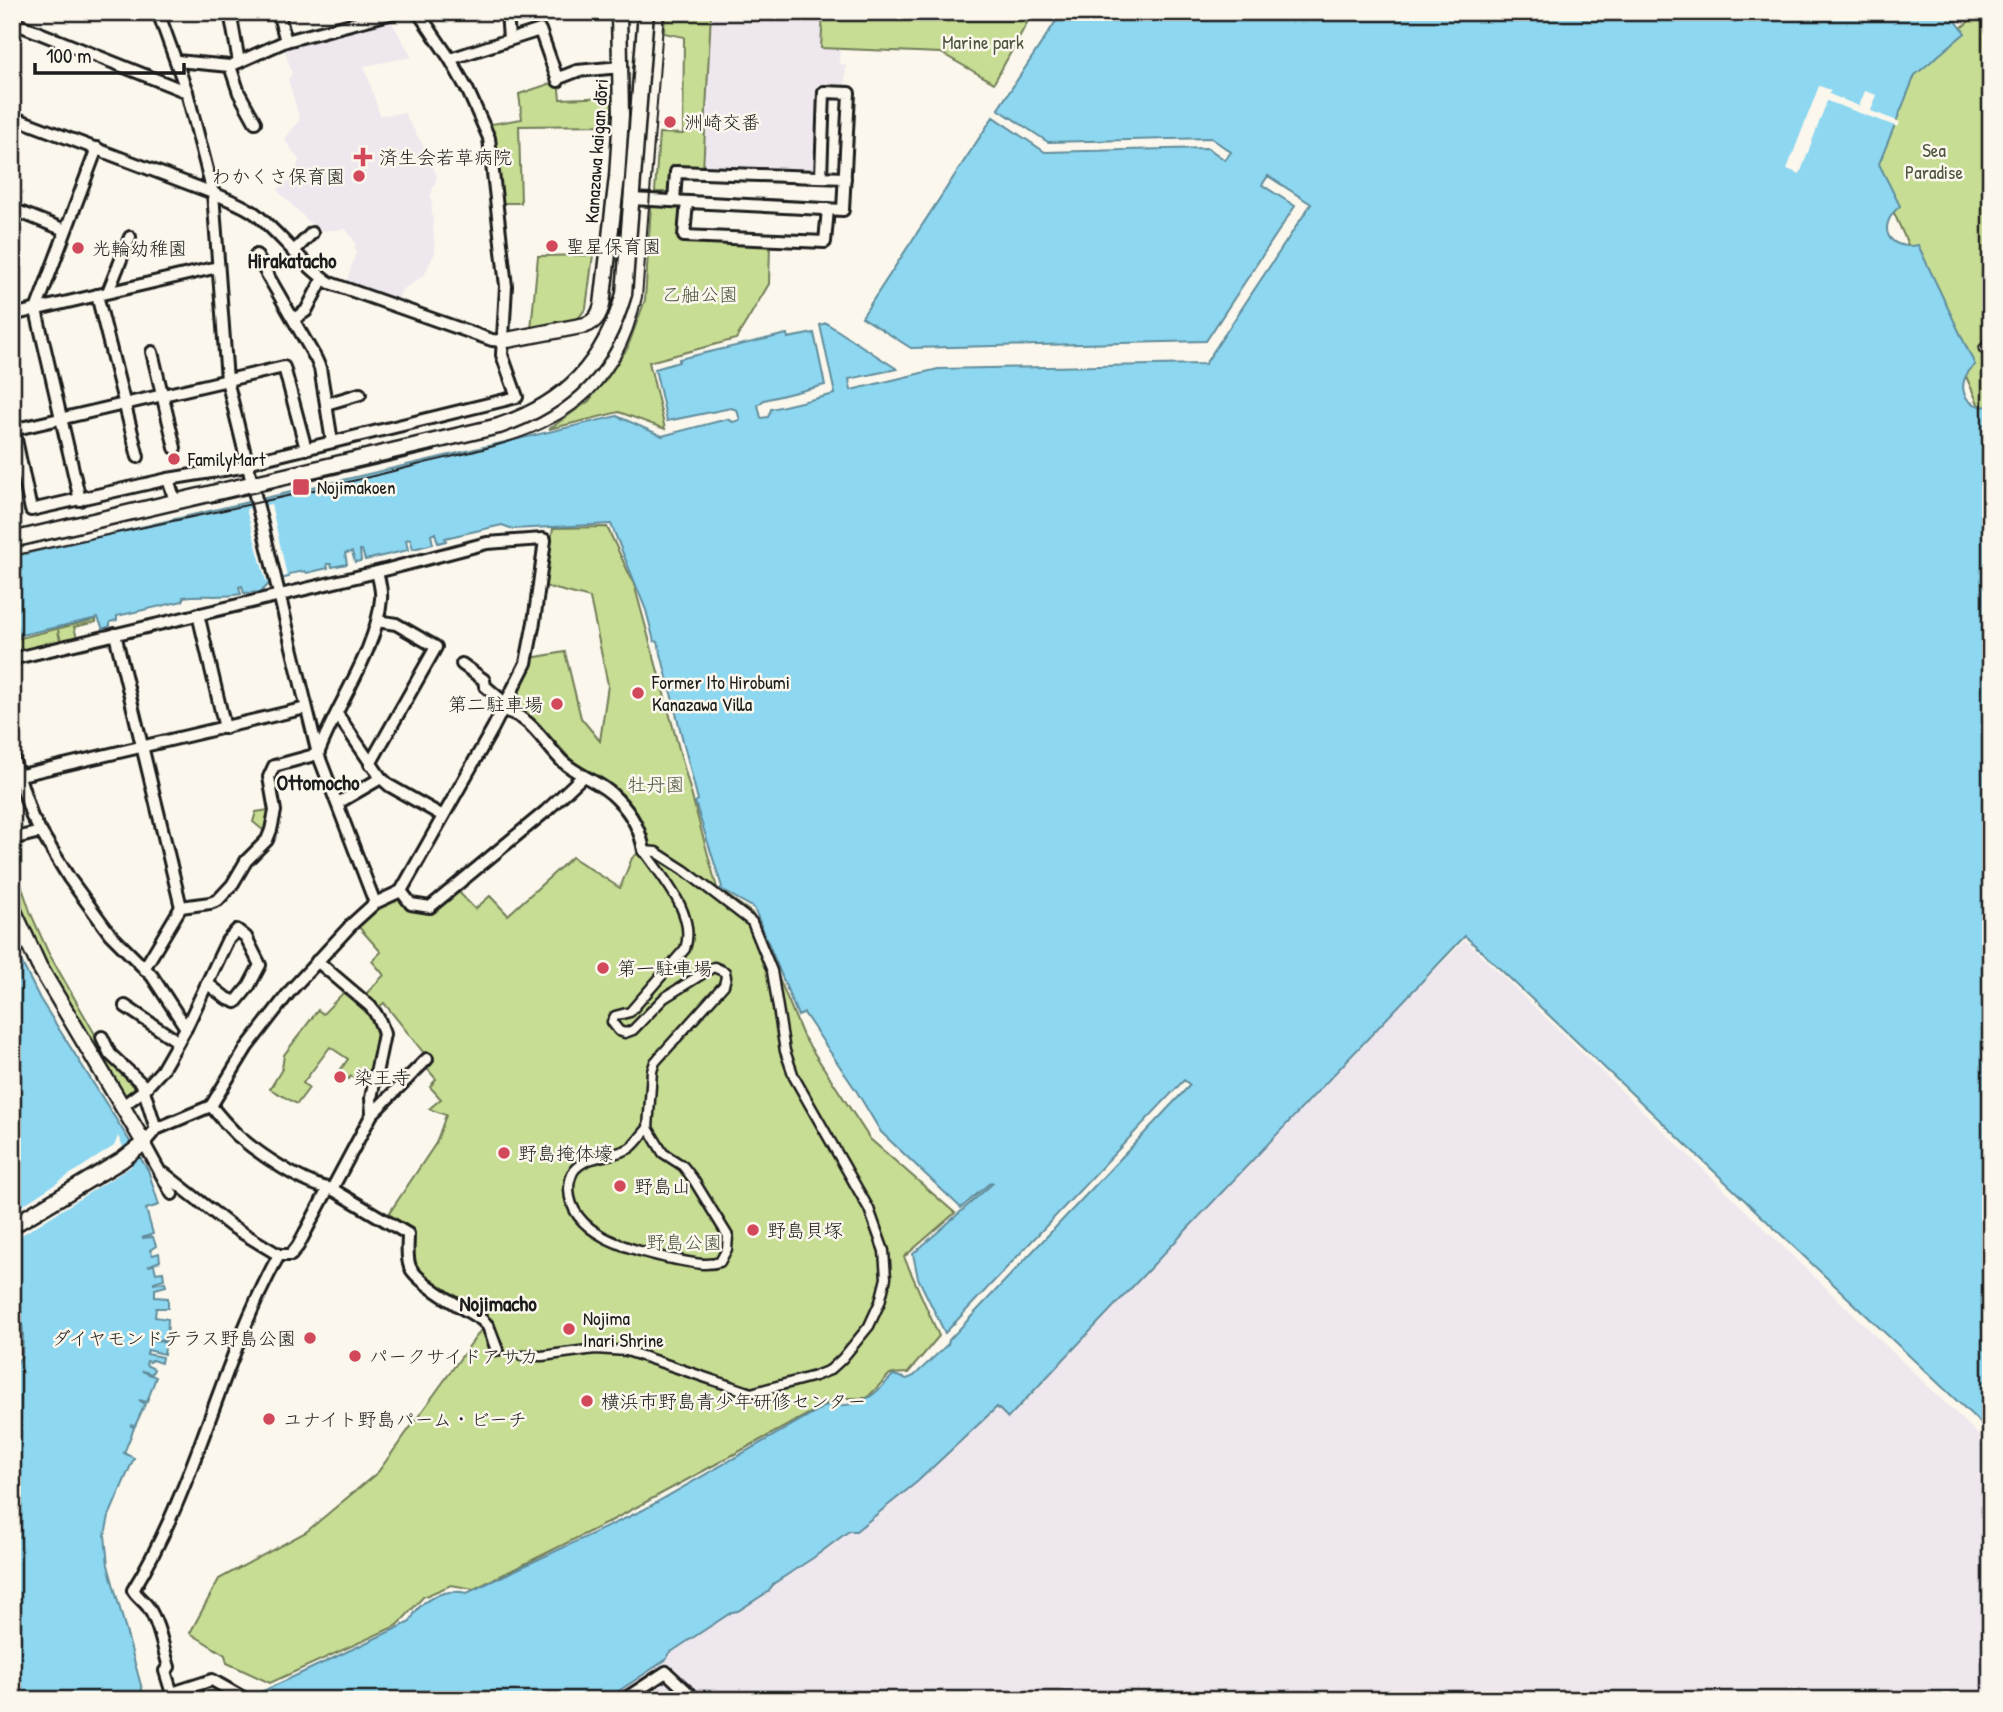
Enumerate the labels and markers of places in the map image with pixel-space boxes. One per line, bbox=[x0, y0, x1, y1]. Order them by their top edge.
place label: 洲崎交番 bbox=[684, 109, 760, 135]
marker: 洲崎交番 bbox=[662, 114, 678, 130]
place label: 済生会若草病院 bbox=[379, 144, 512, 170]
marker: 済生会若草病院 bbox=[353, 147, 373, 167]
place label: わかくさ保育園 bbox=[212, 163, 345, 189]
marker: わかくさ保育園 bbox=[351, 168, 367, 184]
place label: 聖星保育園 bbox=[566, 233, 661, 259]
place label: 光輪幼稚園 bbox=[92, 235, 187, 261]
marker: 聖星保育園 bbox=[544, 238, 560, 254]
marker: 光輪幼稚園 bbox=[70, 240, 86, 256]
place label: FamilyMart bbox=[187, 446, 266, 472]
marker: FamilyMart bbox=[166, 451, 182, 467]
place label: Nojimakoen bbox=[317, 474, 396, 500]
marker: Nojimakoen bbox=[291, 477, 311, 497]
place label: Former Ito Hirobumi Kanazawa Villa bbox=[651, 669, 790, 717]
marker: Former Ito Hirobumi Kanazawa Villa bbox=[630, 685, 646, 701]
place label: 第二駐車場 bbox=[448, 691, 543, 717]
marker: 第二駐車場 bbox=[549, 696, 565, 712]
place label: 第一駐車場 bbox=[617, 955, 712, 981]
marker: 第一駐車場 bbox=[595, 960, 611, 976]
place label: 染王寺 bbox=[354, 1064, 411, 1090]
marker: 染王寺 bbox=[332, 1069, 348, 1085]
place label: 野島掩体壕 bbox=[518, 1140, 613, 1166]
marker: 野島掩体壕 bbox=[496, 1145, 512, 1161]
place label: 野島山 bbox=[634, 1173, 691, 1199]
marker: 野島山 bbox=[612, 1178, 628, 1194]
place label: 野島貝塚 bbox=[767, 1217, 843, 1243]
marker: 野島貝塚 bbox=[745, 1222, 761, 1238]
place label: Nojima Inari Shrine bbox=[583, 1305, 664, 1353]
marker: Nojima Inari Shrine bbox=[561, 1321, 577, 1337]
place label: ダイヤモンドテラス野島公園 bbox=[52, 1325, 296, 1351]
marker: ダイヤモンドテラス野島公園 bbox=[302, 1330, 318, 1346]
place label: パークサイドアサカ bbox=[369, 1343, 539, 1369]
marker: パークサイドアサカ bbox=[347, 1348, 363, 1364]
place label: 横浜市野島青少年研修センター bbox=[601, 1388, 866, 1414]
marker: 横浜市野島青少年研修センター bbox=[579, 1393, 595, 1409]
place label: ユナイト野島パーム・ビーチ bbox=[283, 1406, 527, 1432]
marker: ユナイト野島パーム・ビーチ bbox=[261, 1411, 277, 1427]

